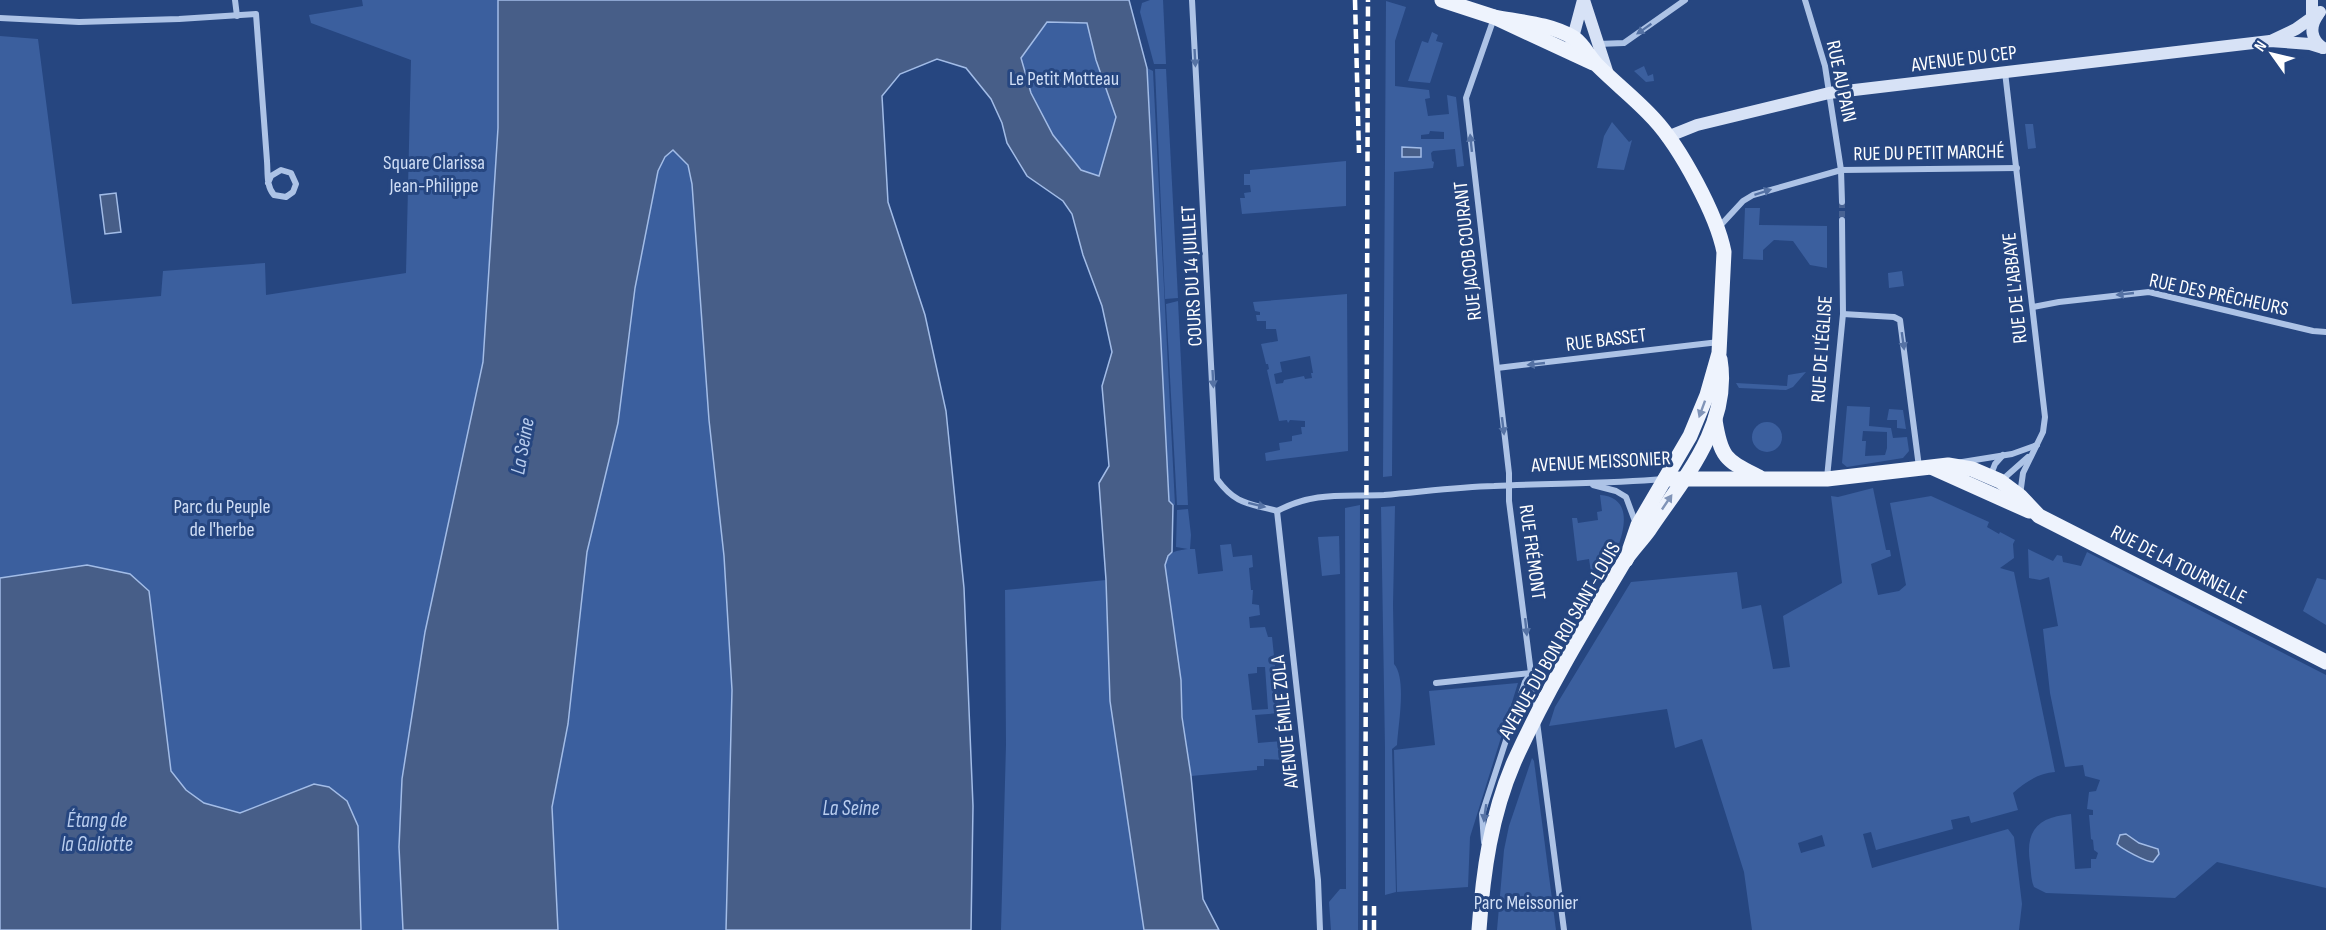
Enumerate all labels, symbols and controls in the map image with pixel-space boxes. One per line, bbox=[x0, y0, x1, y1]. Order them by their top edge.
one-way arrow bbox=[1636, 23, 1652, 35]
north arrow bbox=[2242, 24, 2302, 84]
street label: RUE AU PAIN bbox=[1821, 38, 1861, 124]
text: N bbox=[2251, 38, 2271, 55]
street label: AVENUE DU CEP bbox=[1909, 41, 2018, 77]
one-way arrow bbox=[1191, 49, 1200, 68]
park label: Le Petit Motteau bbox=[1009, 67, 1119, 91]
one-way arrow bbox=[1466, 133, 1476, 152]
street label: RUE DU PETIT MARCHÉ bbox=[1853, 140, 2005, 166]
park label: Square Clarissa Jean-Philippe bbox=[383, 151, 485, 198]
street label: RUE JACOB COURANT bbox=[1449, 180, 1487, 322]
one-way arrow bbox=[1754, 187, 1772, 196]
street label: COURS DU 14 JUILLET bbox=[1176, 205, 1208, 347]
street label: RUE DE L'ABBAYE bbox=[1997, 231, 2033, 345]
street label: RUE DES PRÊCHEURS bbox=[2147, 269, 2291, 321]
one-way arrow bbox=[2116, 290, 2135, 299]
street label: RUE DE L'ÉGLISE bbox=[1806, 295, 1838, 403]
street label: RUE BASSET bbox=[1564, 323, 1648, 357]
one-way arrow bbox=[1898, 332, 1908, 351]
one-way arrow bbox=[1527, 359, 1546, 368]
one-way arrow bbox=[1209, 369, 1218, 388]
one-way arrow bbox=[1697, 400, 1706, 418]
water label: La Seine bbox=[505, 416, 540, 476]
one-way arrow bbox=[1498, 416, 1508, 435]
street label: AVENUE MEISSONIER bbox=[1530, 446, 1671, 478]
park label: Parc du Peuple de l'herbe bbox=[173, 495, 271, 542]
one-way arrow bbox=[1661, 495, 1673, 511]
one-way arrow bbox=[1248, 501, 1266, 511]
street label: RUE FRÉMONT bbox=[1513, 503, 1551, 601]
street label: RUE DE LA TOURNELLE bbox=[2107, 520, 2251, 609]
street label: AVENUE DU BON ROI SAINT-LOUIS bbox=[1493, 538, 1626, 744]
one-way arrow bbox=[1521, 618, 1531, 637]
street label: AVENUE ÉMILE ZOLA bbox=[1266, 654, 1304, 791]
water label: La Seine bbox=[823, 796, 880, 821]
one-way arrow bbox=[1480, 804, 1489, 823]
water label: Étang de la Galiotte bbox=[61, 808, 133, 857]
park label: Parc Meissonier bbox=[1474, 891, 1579, 915]

